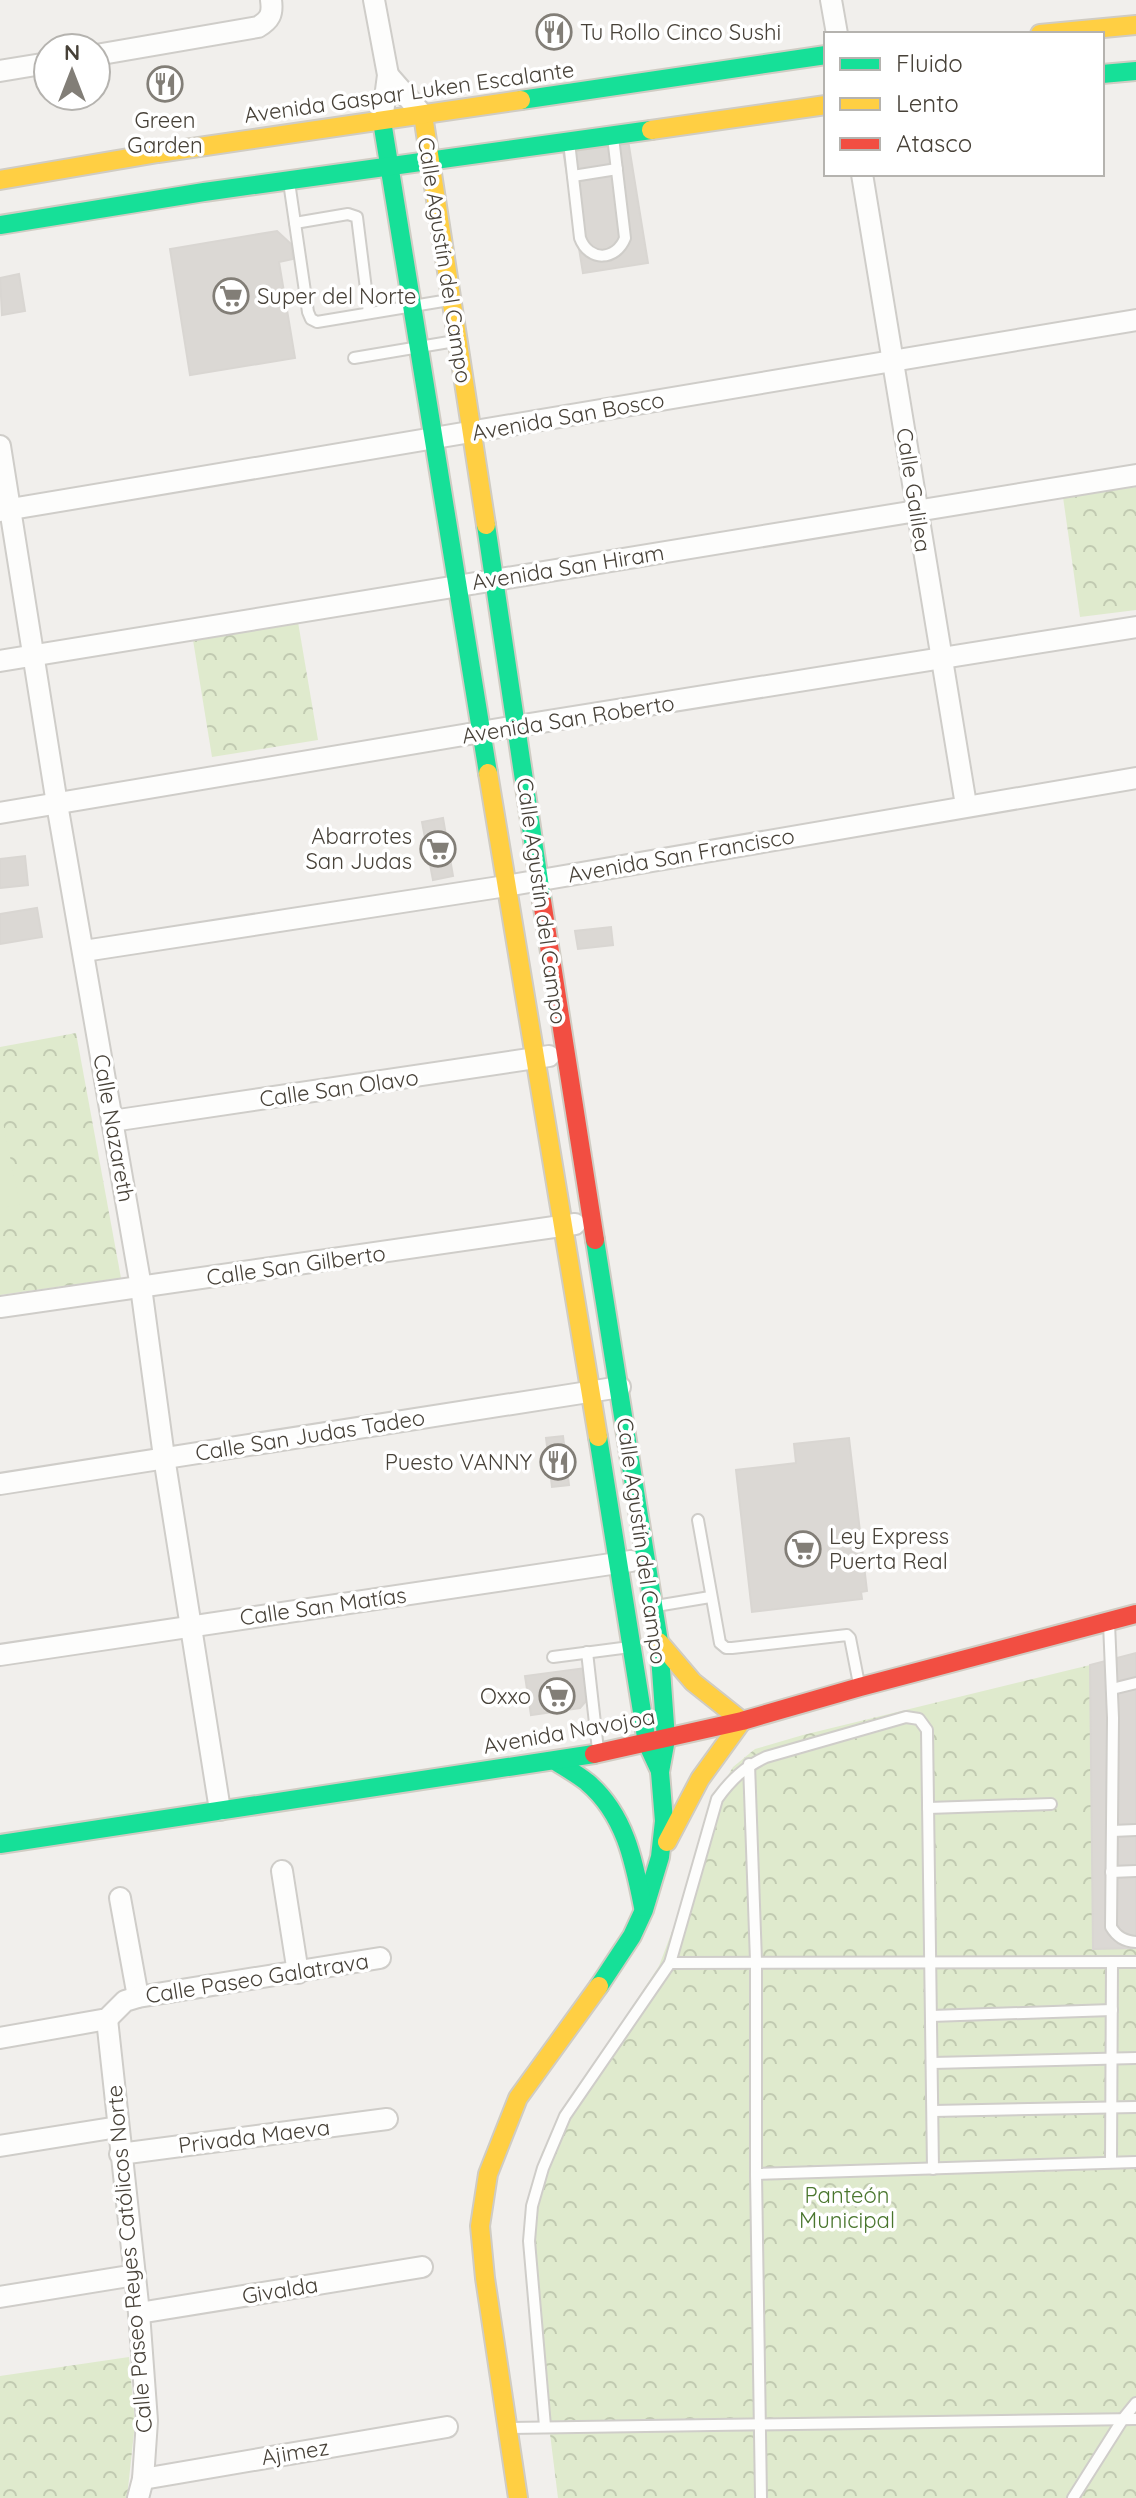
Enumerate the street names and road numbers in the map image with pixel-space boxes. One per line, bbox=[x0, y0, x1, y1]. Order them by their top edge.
street label: Avenida Gaspar Luken Escalante bbox=[242, 55, 576, 129]
street label: Calle Agustín del Campo bbox=[412, 135, 478, 385]
street label: Avenida San Bosco bbox=[470, 385, 666, 447]
street label: Calle Galilea bbox=[890, 426, 938, 554]
street label: Avenida San Hiram bbox=[470, 538, 666, 596]
street label: Avenida San Roberto bbox=[460, 688, 676, 750]
street label: Calle Agustín del Campo bbox=[511, 776, 573, 1026]
street label: Avenida San Francisco bbox=[565, 821, 797, 889]
street label: Calle Nazareth bbox=[87, 1052, 141, 1204]
street label: Calle San Olavo bbox=[258, 1063, 420, 1113]
street label: Calle San Gilberto bbox=[205, 1239, 387, 1291]
street label: Calle San Judas Tadeo bbox=[193, 1403, 427, 1467]
street label: Calle Agustín del Campo bbox=[611, 1416, 673, 1666]
street label: Calle San Matías bbox=[238, 1580, 408, 1632]
street label: Avenida Navojoa bbox=[481, 1702, 657, 1760]
street label: Calle Paseo Galatrava bbox=[143, 1947, 371, 2009]
street label: Calle Paseo Reyes Católicos Norte bbox=[100, 2084, 158, 2434]
street label: Privada Maeva bbox=[177, 2113, 331, 2159]
street label: Givalda bbox=[240, 2270, 320, 2310]
street label: Ajimez bbox=[259, 2433, 331, 2471]

